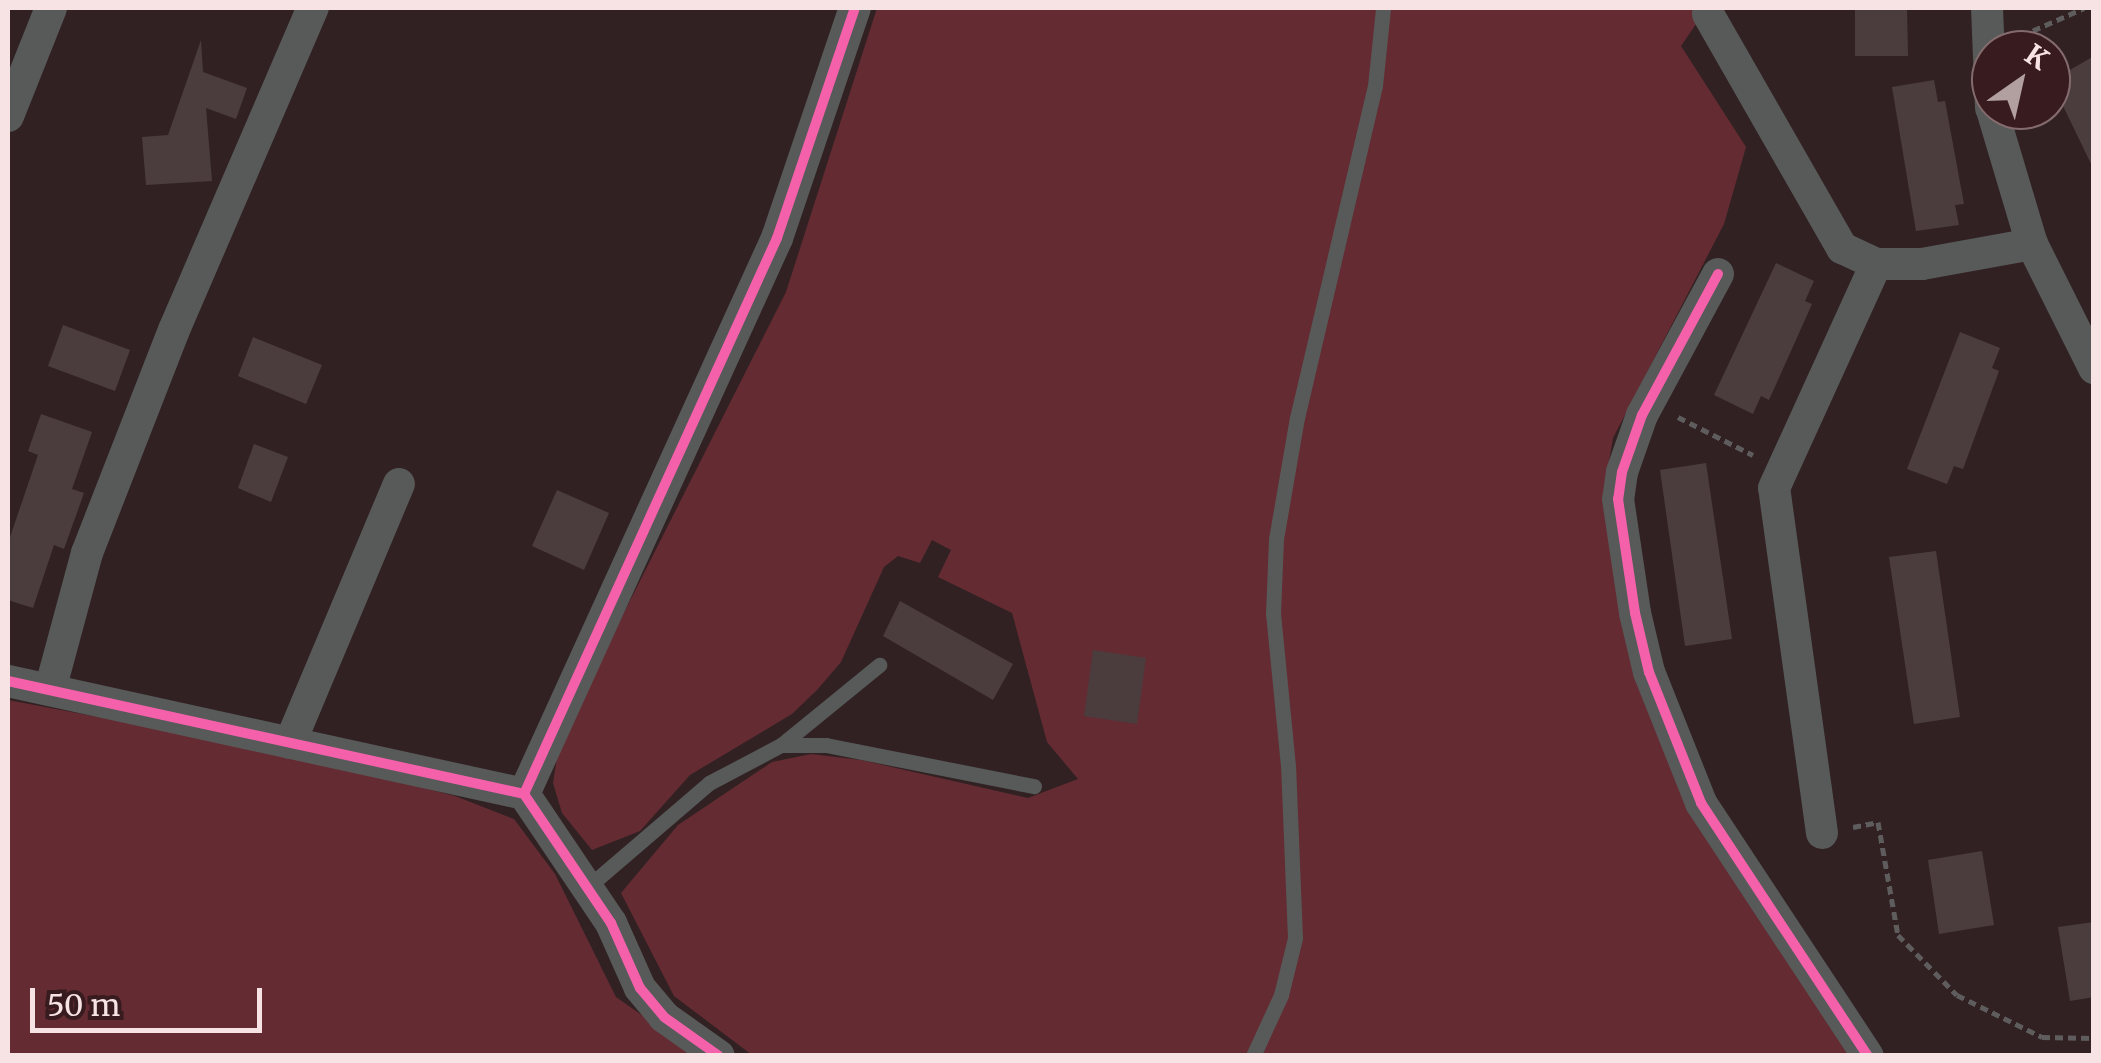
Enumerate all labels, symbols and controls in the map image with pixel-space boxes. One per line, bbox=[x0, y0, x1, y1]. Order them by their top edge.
north arrow bbox=[1971, 30, 2071, 130]
text: K bbox=[2018, 36, 2055, 78]
scale bar bbox=[35, 968, 268, 1030]
text: 50 m bbox=[47, 986, 120, 1024]

